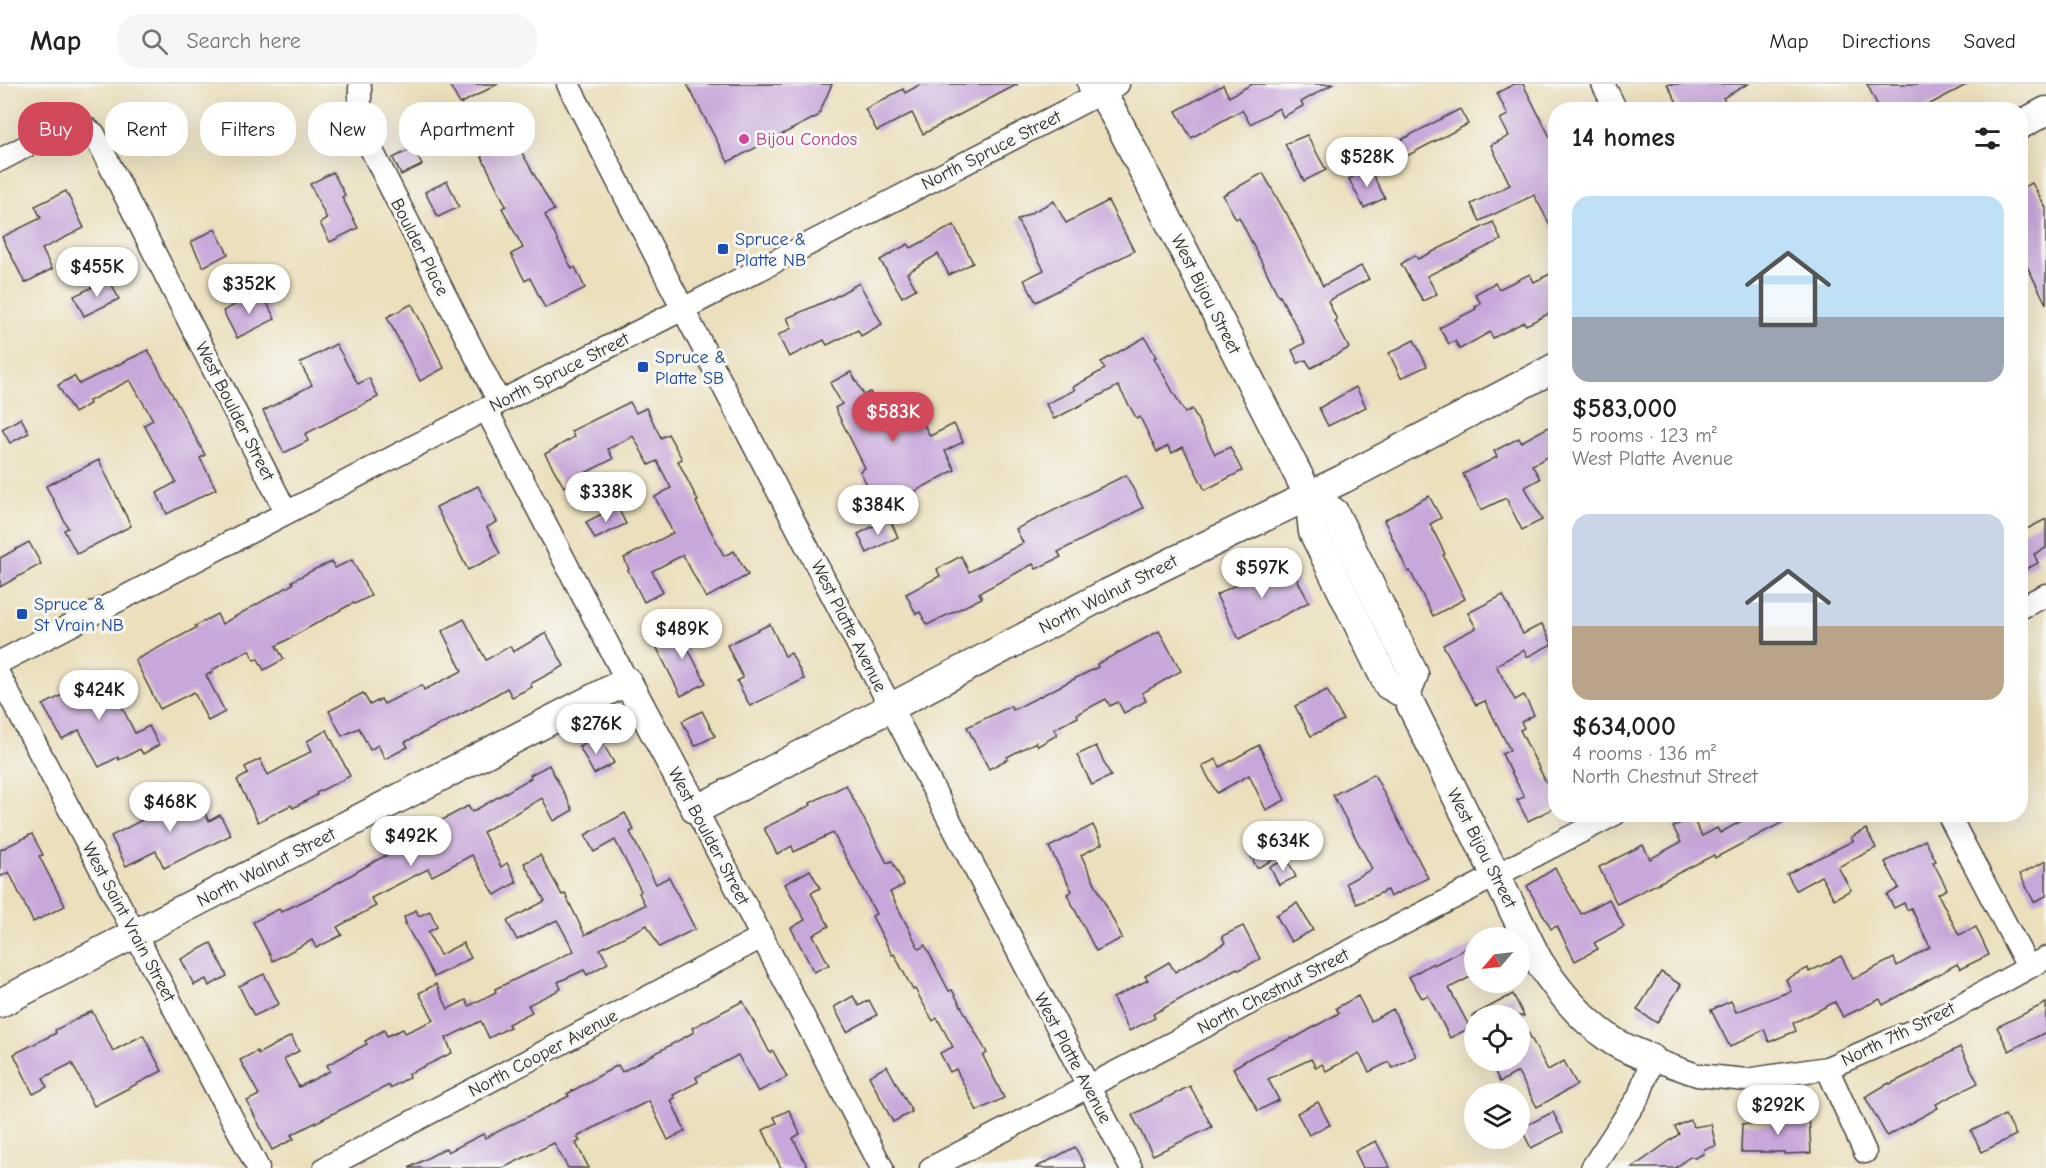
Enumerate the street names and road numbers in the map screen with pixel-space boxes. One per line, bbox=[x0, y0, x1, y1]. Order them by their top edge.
street label: North Spruce Street bbox=[918, 106, 1065, 195]
street label: Boulder Place bbox=[386, 195, 453, 299]
street label: West Bijou Street bbox=[1166, 231, 1245, 358]
street label: North Spruce Street bbox=[486, 328, 633, 417]
street label: West Boulder Street bbox=[191, 338, 279, 485]
street label: North Walnut Street bbox=[1036, 550, 1182, 638]
street label: West Platte Avenue bbox=[806, 557, 891, 696]
street label: West Boulder Street bbox=[663, 764, 754, 909]
street label: West Bijou Street bbox=[1442, 785, 1521, 912]
street label: North Walnut Street bbox=[194, 823, 340, 911]
street label: West Saint Vrain Street bbox=[78, 839, 180, 1006]
street label: North Chestnut Street bbox=[1194, 944, 1353, 1039]
street label: West Platte Avenue bbox=[1029, 989, 1116, 1127]
street label: North 7th Street bbox=[1838, 998, 1959, 1071]
street label: North Cooper Avenue bbox=[465, 1005, 621, 1102]

